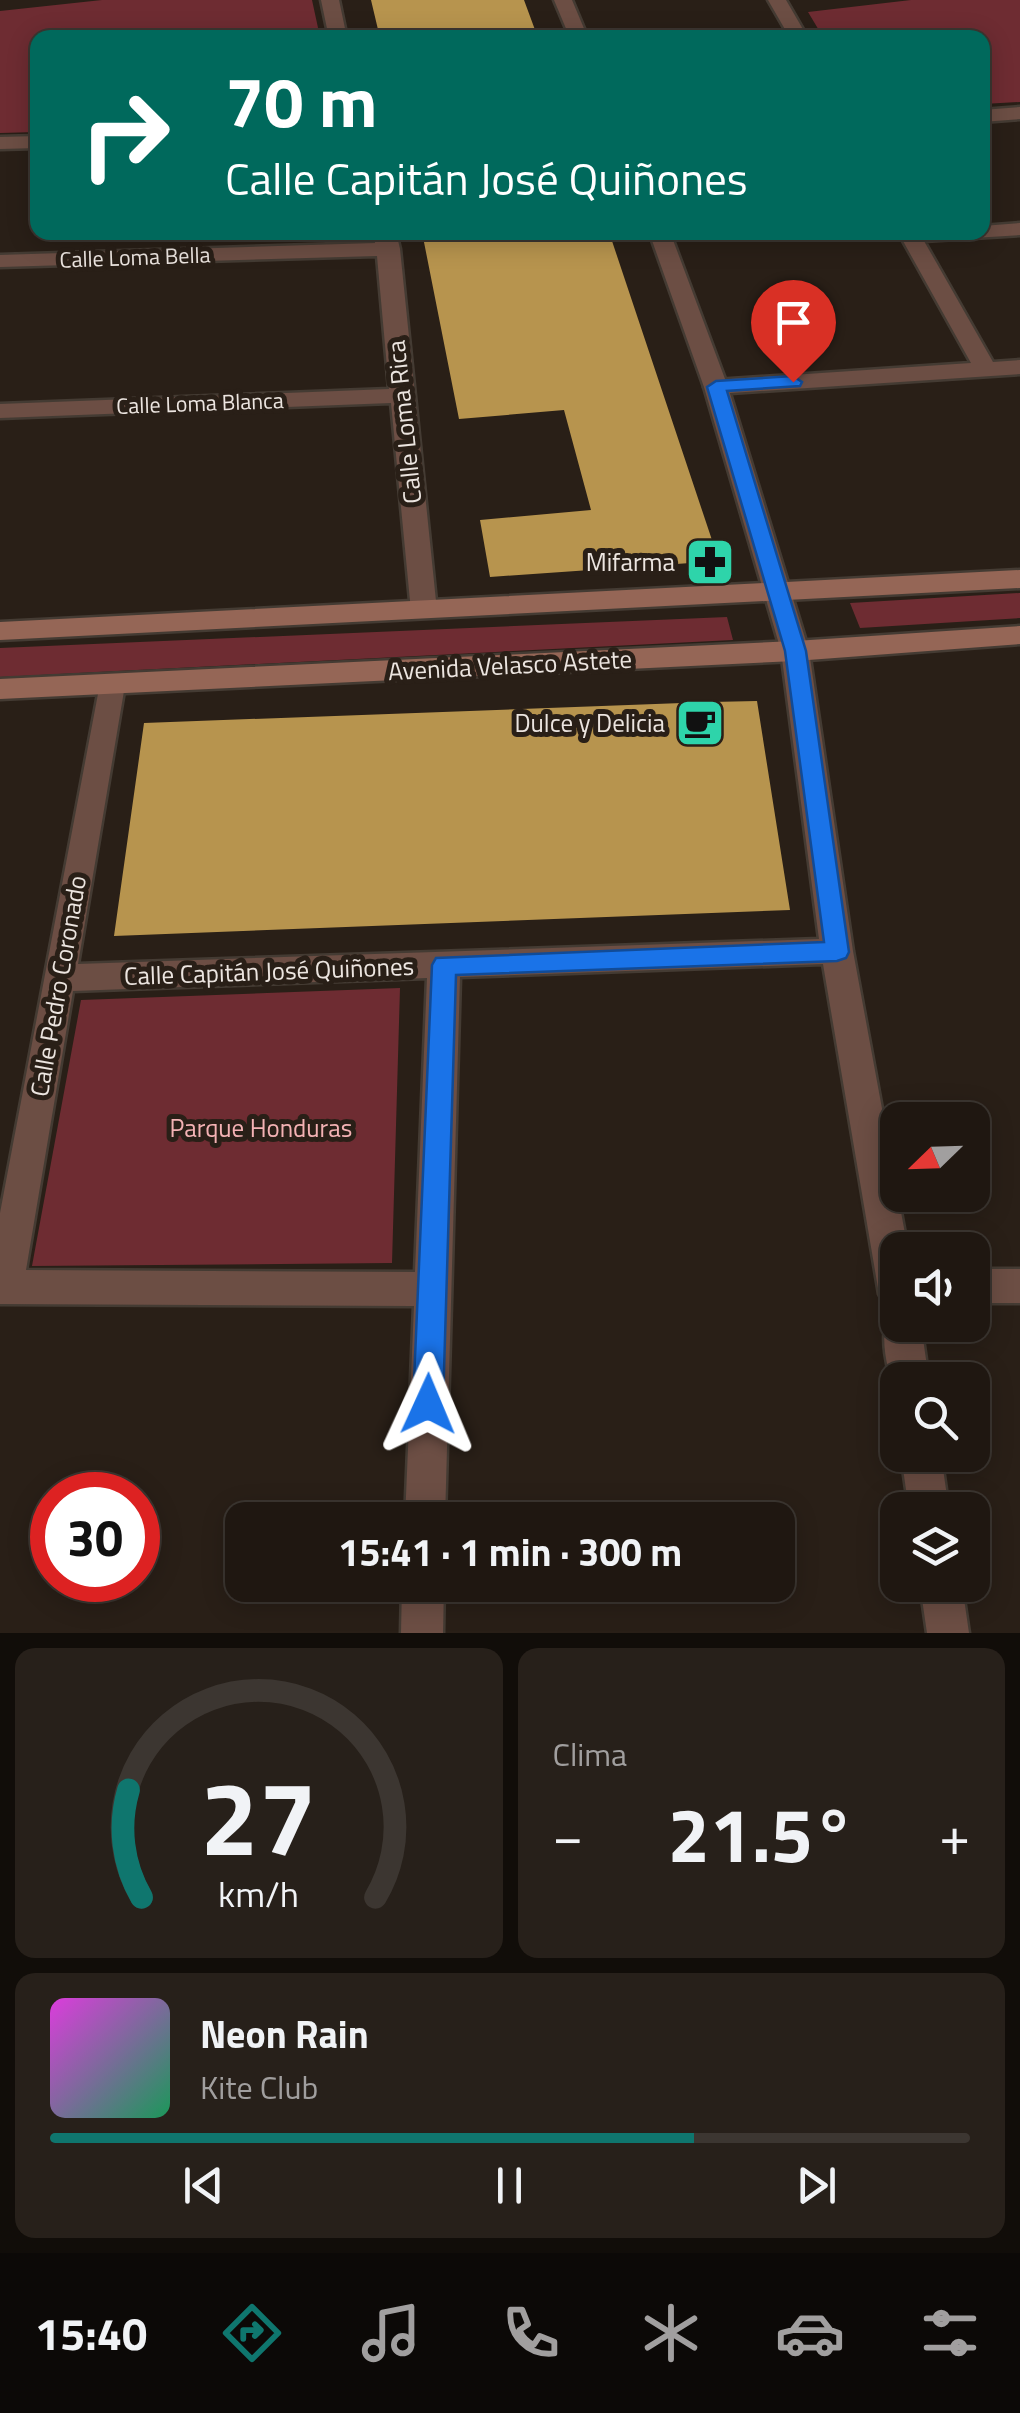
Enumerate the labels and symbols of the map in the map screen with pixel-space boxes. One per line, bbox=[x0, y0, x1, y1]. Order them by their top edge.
street label: Calle Loma Bella bbox=[59, 237, 211, 277]
pin bbox=[751, 280, 836, 383]
street label: Calle Loma Rica bbox=[376, 338, 431, 506]
street label: Calle Loma Blanca bbox=[116, 383, 284, 423]
pharmacy icon: Mifarma bbox=[684, 536, 736, 588]
place label: Mifarma bbox=[586, 543, 675, 581]
street label: Avenida Velasco Astete bbox=[387, 640, 633, 690]
cafe icon: Dulce y Delicia bbox=[674, 697, 726, 749]
place label: Dulce y Delicia bbox=[514, 704, 665, 742]
street label: Calle Pedro Coronado bbox=[20, 872, 96, 1100]
street label: Calle Capitán José Quiñones bbox=[123, 947, 415, 995]
north arrow bbox=[880, 1102, 990, 1212]
park label: Parque Honduras bbox=[170, 1109, 352, 1147]
position arrow bbox=[376, 1352, 480, 1456]
speed limit sign: 30 bbox=[30, 1472, 160, 1602]

